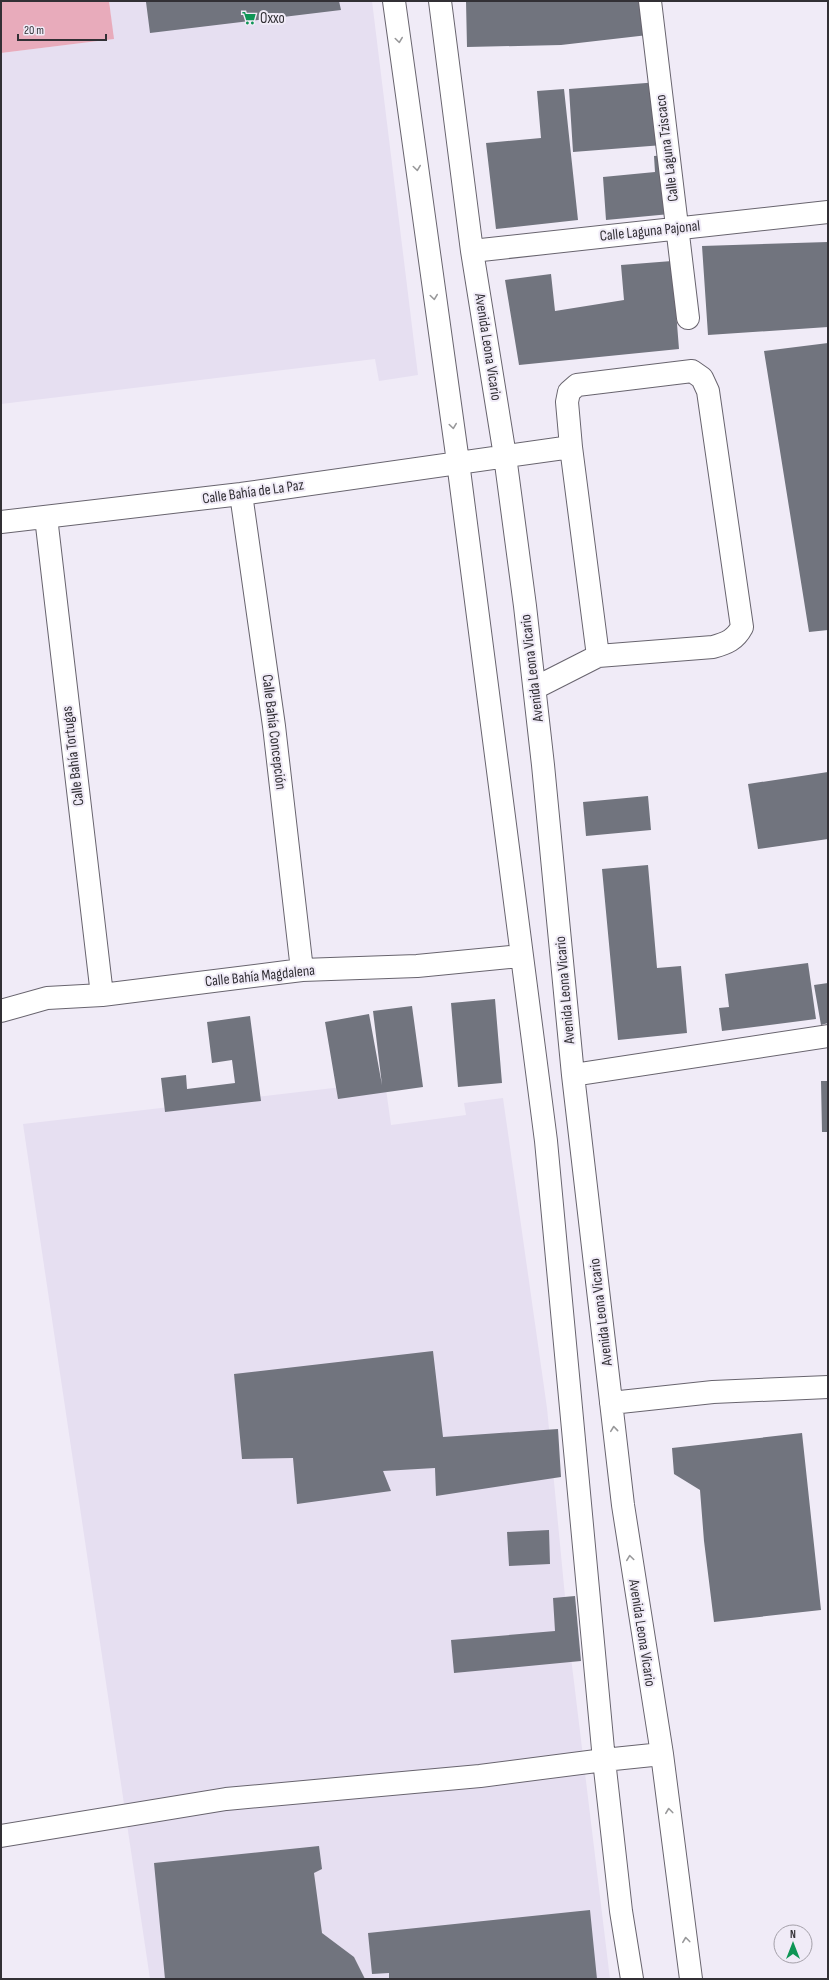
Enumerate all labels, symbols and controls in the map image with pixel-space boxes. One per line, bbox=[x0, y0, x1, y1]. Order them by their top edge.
place label: Oxxo bbox=[260, 9, 285, 28]
supermarket icon: Oxxo bbox=[241, 10, 257, 26]
scale bar bbox=[18, 16, 106, 42]
text: 20 m bbox=[24, 23, 44, 38]
one-way arrow bbox=[394, 37, 403, 43]
street label: Calle Laguna Tziscaco bbox=[651, 93, 683, 203]
one-way arrow bbox=[412, 165, 421, 172]
street label: Calle Laguna Pajonal bbox=[599, 216, 701, 246]
street label: Avenida Leona Vicario bbox=[470, 291, 506, 402]
one-way arrow bbox=[429, 294, 438, 300]
one-way arrow bbox=[448, 423, 457, 429]
street label: Calle Bahía de La Paz bbox=[201, 475, 306, 509]
street label: Avenida Leona Vicario bbox=[516, 613, 548, 724]
street label: Calle Bahía Concepción bbox=[257, 673, 291, 791]
street label: Calle Bahía Tortugas bbox=[57, 705, 89, 807]
street label: Avenida Leona Vicario bbox=[551, 935, 579, 1046]
street label: Calle Bahía Magdalena bbox=[204, 961, 316, 991]
street label: Avenida Leona Vicario bbox=[585, 1257, 617, 1368]
one-way arrow bbox=[610, 1426, 619, 1432]
one-way arrow bbox=[626, 1555, 635, 1561]
street label: Avenida Leona Vicario bbox=[624, 1577, 660, 1688]
one-way arrow bbox=[665, 1808, 674, 1814]
north arrow bbox=[773, 1924, 813, 1964]
text: N bbox=[790, 1928, 796, 1941]
one-way arrow bbox=[682, 1937, 691, 1943]

